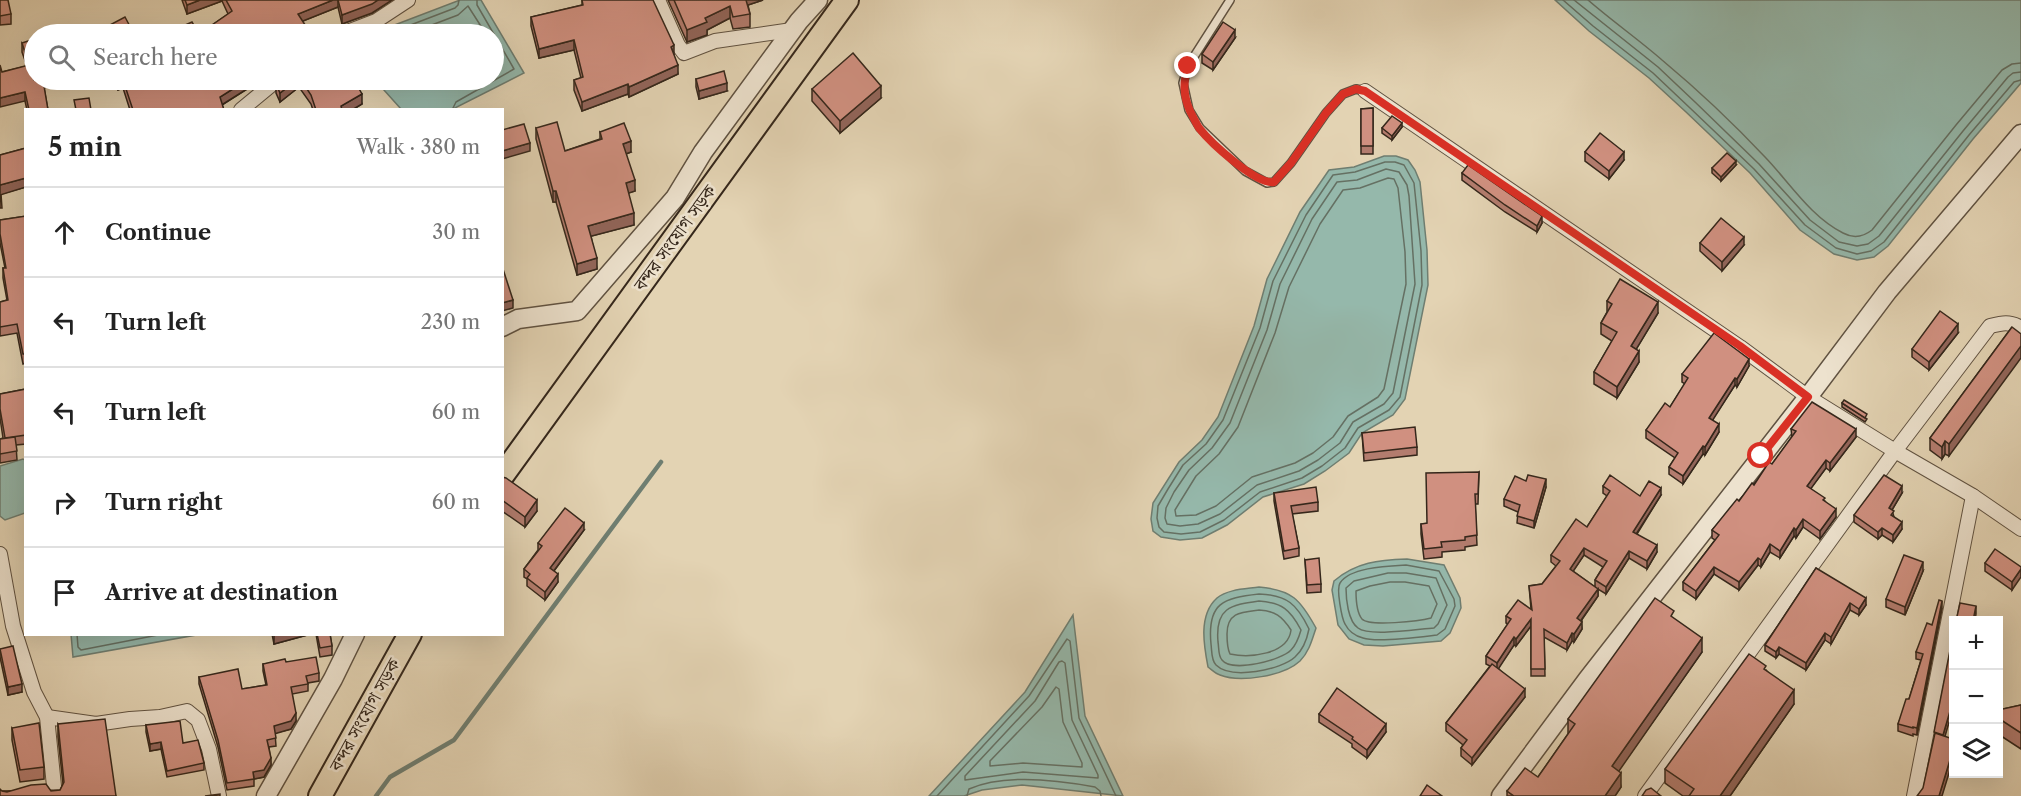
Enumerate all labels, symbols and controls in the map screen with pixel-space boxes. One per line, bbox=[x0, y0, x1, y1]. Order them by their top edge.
search box bbox=[24, 24, 504, 90]
icon: search bbox=[45, 41, 78, 74]
text: Search here bbox=[93, 44, 218, 71]
route end bbox=[1174, 52, 1200, 78]
text: 5 min bbox=[48, 131, 122, 163]
text: Walk · 380 m bbox=[356, 135, 480, 159]
street label: বন্দর সংযোগ সড়ক bbox=[629, 180, 722, 296]
icon: ahead bbox=[48, 216, 81, 249]
text: Continue bbox=[105, 219, 211, 246]
text: 30 m bbox=[432, 220, 480, 244]
icon: left bbox=[48, 306, 81, 339]
text: Turn left bbox=[105, 309, 206, 336]
text: 230 m bbox=[421, 310, 480, 334]
icon: left bbox=[48, 396, 81, 429]
text: Turn left bbox=[105, 399, 206, 426]
text: 60 m bbox=[432, 400, 480, 424]
route start bbox=[1747, 442, 1773, 468]
icon: right bbox=[48, 486, 81, 519]
text: Turn right bbox=[105, 489, 223, 516]
text: 60 m bbox=[432, 490, 480, 514]
icon: arrive bbox=[48, 576, 81, 609]
text: Arrive at destination bbox=[105, 579, 338, 606]
map controls bbox=[1949, 616, 2003, 778]
button: + bbox=[1949, 616, 2003, 670]
street label: বন্দর সংযোগ সড়ক bbox=[324, 654, 406, 776]
button: − bbox=[1949, 670, 2003, 724]
button: layers bbox=[1949, 724, 2003, 778]

